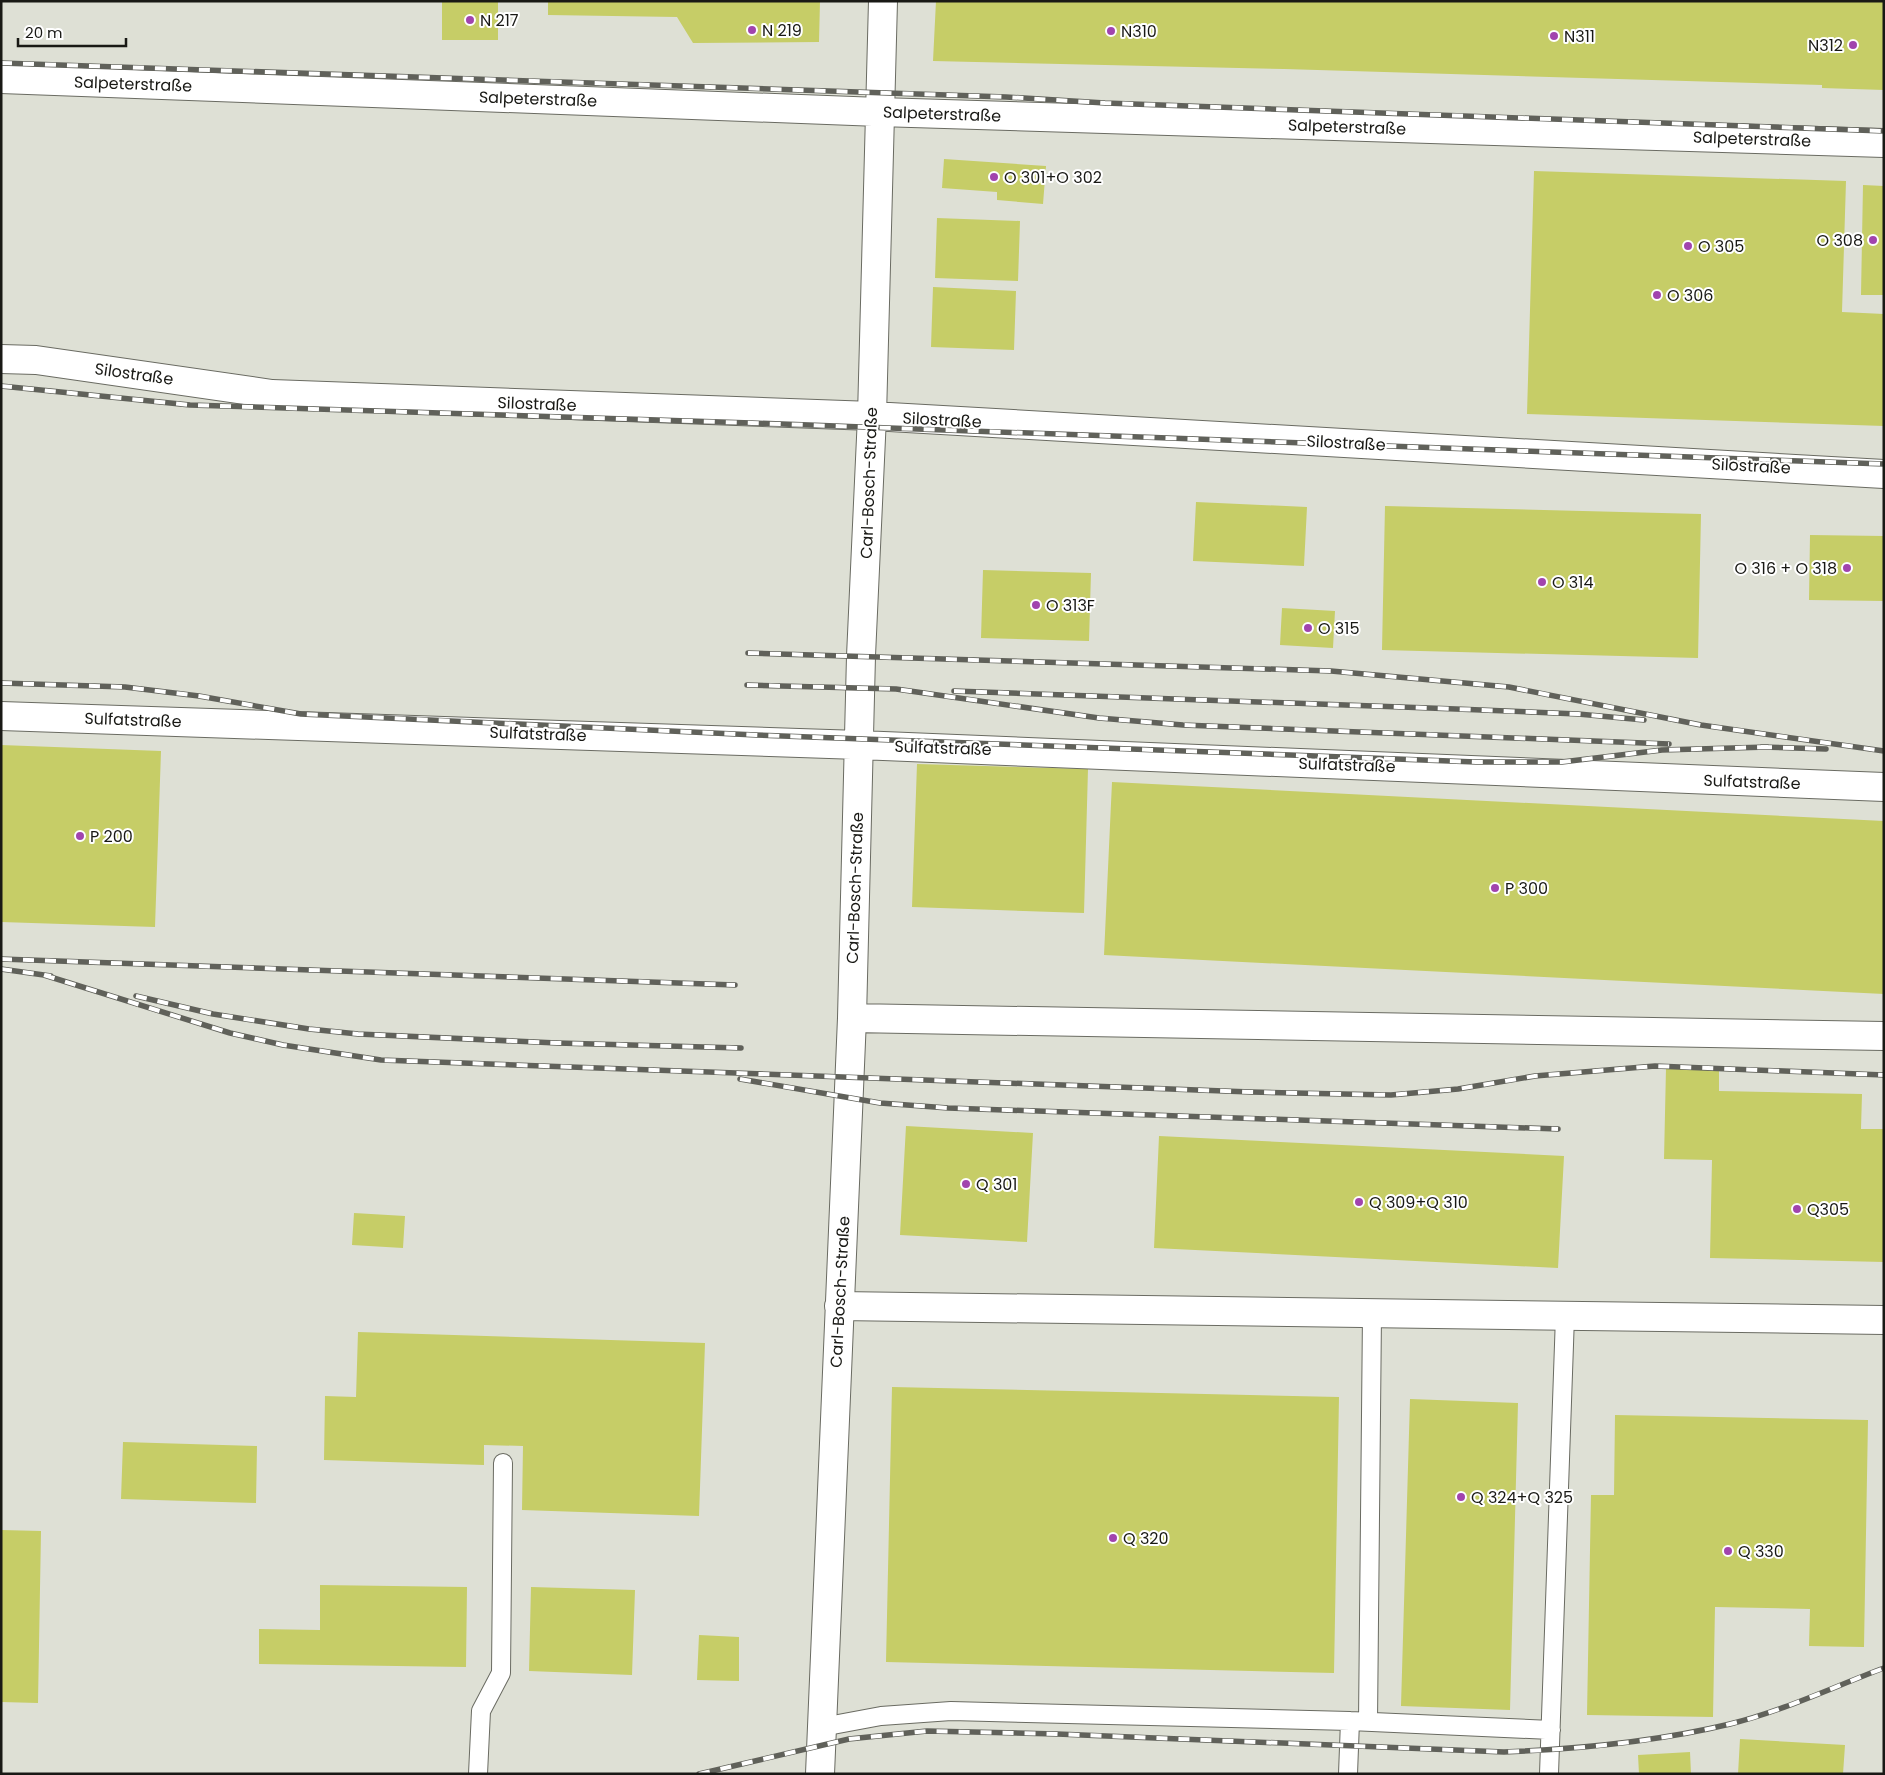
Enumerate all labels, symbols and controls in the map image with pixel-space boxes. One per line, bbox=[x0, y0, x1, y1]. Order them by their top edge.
place label: N 217 bbox=[480, 9, 519, 32]
marker: N 217 bbox=[464, 14, 476, 26]
scale bar bbox=[18, 15, 125, 47]
place label: N 219 bbox=[762, 19, 802, 42]
place label: N310 bbox=[1121, 20, 1157, 43]
text: 20 m bbox=[25, 22, 63, 43]
marker: N 219 bbox=[746, 24, 758, 36]
marker: N310 bbox=[1105, 25, 1117, 37]
place label: N311 bbox=[1564, 25, 1595, 48]
marker: N311 bbox=[1548, 30, 1560, 42]
place label: N312 bbox=[1808, 34, 1843, 57]
marker: N312 bbox=[1847, 39, 1859, 51]
street label: Salpeterstraße bbox=[73, 70, 193, 98]
street label: Salpeterstraße bbox=[478, 85, 598, 113]
street label: Salpeterstraße bbox=[882, 100, 1002, 128]
street label: Salpeterstraße bbox=[1287, 113, 1407, 141]
street label: Salpeterstraße bbox=[1692, 125, 1812, 153]
place label: O 301+O 302 bbox=[1004, 166, 1102, 189]
marker: O 301+O 302 bbox=[988, 171, 1000, 183]
place label: O 308 bbox=[1817, 229, 1863, 252]
marker: O 308 bbox=[1867, 234, 1879, 246]
place label: O 305 bbox=[1698, 235, 1744, 258]
marker: O 305 bbox=[1682, 240, 1694, 252]
place label: O 306 bbox=[1667, 284, 1713, 307]
marker: O 306 bbox=[1651, 289, 1663, 301]
street label: Silostraße bbox=[93, 357, 175, 391]
street label: Silostraße bbox=[497, 391, 577, 417]
street label: Silostraße bbox=[902, 406, 982, 434]
street label: Carl-Bosch-Straße bbox=[855, 407, 883, 559]
street label: Silostraße bbox=[1306, 429, 1386, 457]
street label: Silostraße bbox=[1711, 452, 1791, 480]
place label: O 316 + O 318 bbox=[1734, 557, 1837, 580]
marker: O 316 + O 318 bbox=[1841, 562, 1853, 574]
place label: O 314 bbox=[1552, 571, 1593, 594]
marker: O 314 bbox=[1536, 576, 1548, 588]
place label: O 313F bbox=[1046, 594, 1095, 617]
marker: O 313F bbox=[1030, 599, 1042, 611]
place label: O 315 bbox=[1318, 617, 1359, 640]
marker: O 315 bbox=[1302, 622, 1314, 634]
street label: Sulfatstraße bbox=[84, 707, 182, 733]
street label: Sulfatstraße bbox=[489, 721, 587, 747]
street label: Sulfatstraße bbox=[894, 735, 992, 761]
street label: Sulfatstraße bbox=[1298, 752, 1396, 778]
street label: Sulfatstraße bbox=[1703, 769, 1801, 795]
street label: Carl-Bosch-Straße bbox=[841, 812, 869, 964]
place label: P 200 bbox=[90, 825, 133, 848]
marker: P 200 bbox=[74, 830, 86, 842]
place label: P 300 bbox=[1505, 877, 1548, 900]
marker: P 300 bbox=[1489, 882, 1501, 894]
place label: Q 301 bbox=[976, 1173, 1017, 1196]
marker: Q 301 bbox=[960, 1178, 972, 1190]
place label: Q 309+Q 310 bbox=[1369, 1191, 1468, 1214]
marker: Q 309+Q 310 bbox=[1353, 1196, 1365, 1208]
place label: Q305 bbox=[1807, 1198, 1849, 1221]
marker: Q305 bbox=[1791, 1203, 1803, 1215]
street label: Carl-Bosch-Straße bbox=[825, 1215, 855, 1368]
place label: Q 324+Q 325 bbox=[1471, 1486, 1573, 1509]
marker: Q 324+Q 325 bbox=[1455, 1491, 1467, 1503]
place label: Q 320 bbox=[1123, 1527, 1169, 1550]
marker: Q 320 bbox=[1107, 1532, 1119, 1544]
place label: Q 330 bbox=[1738, 1540, 1784, 1563]
marker: Q 330 bbox=[1722, 1545, 1734, 1557]

